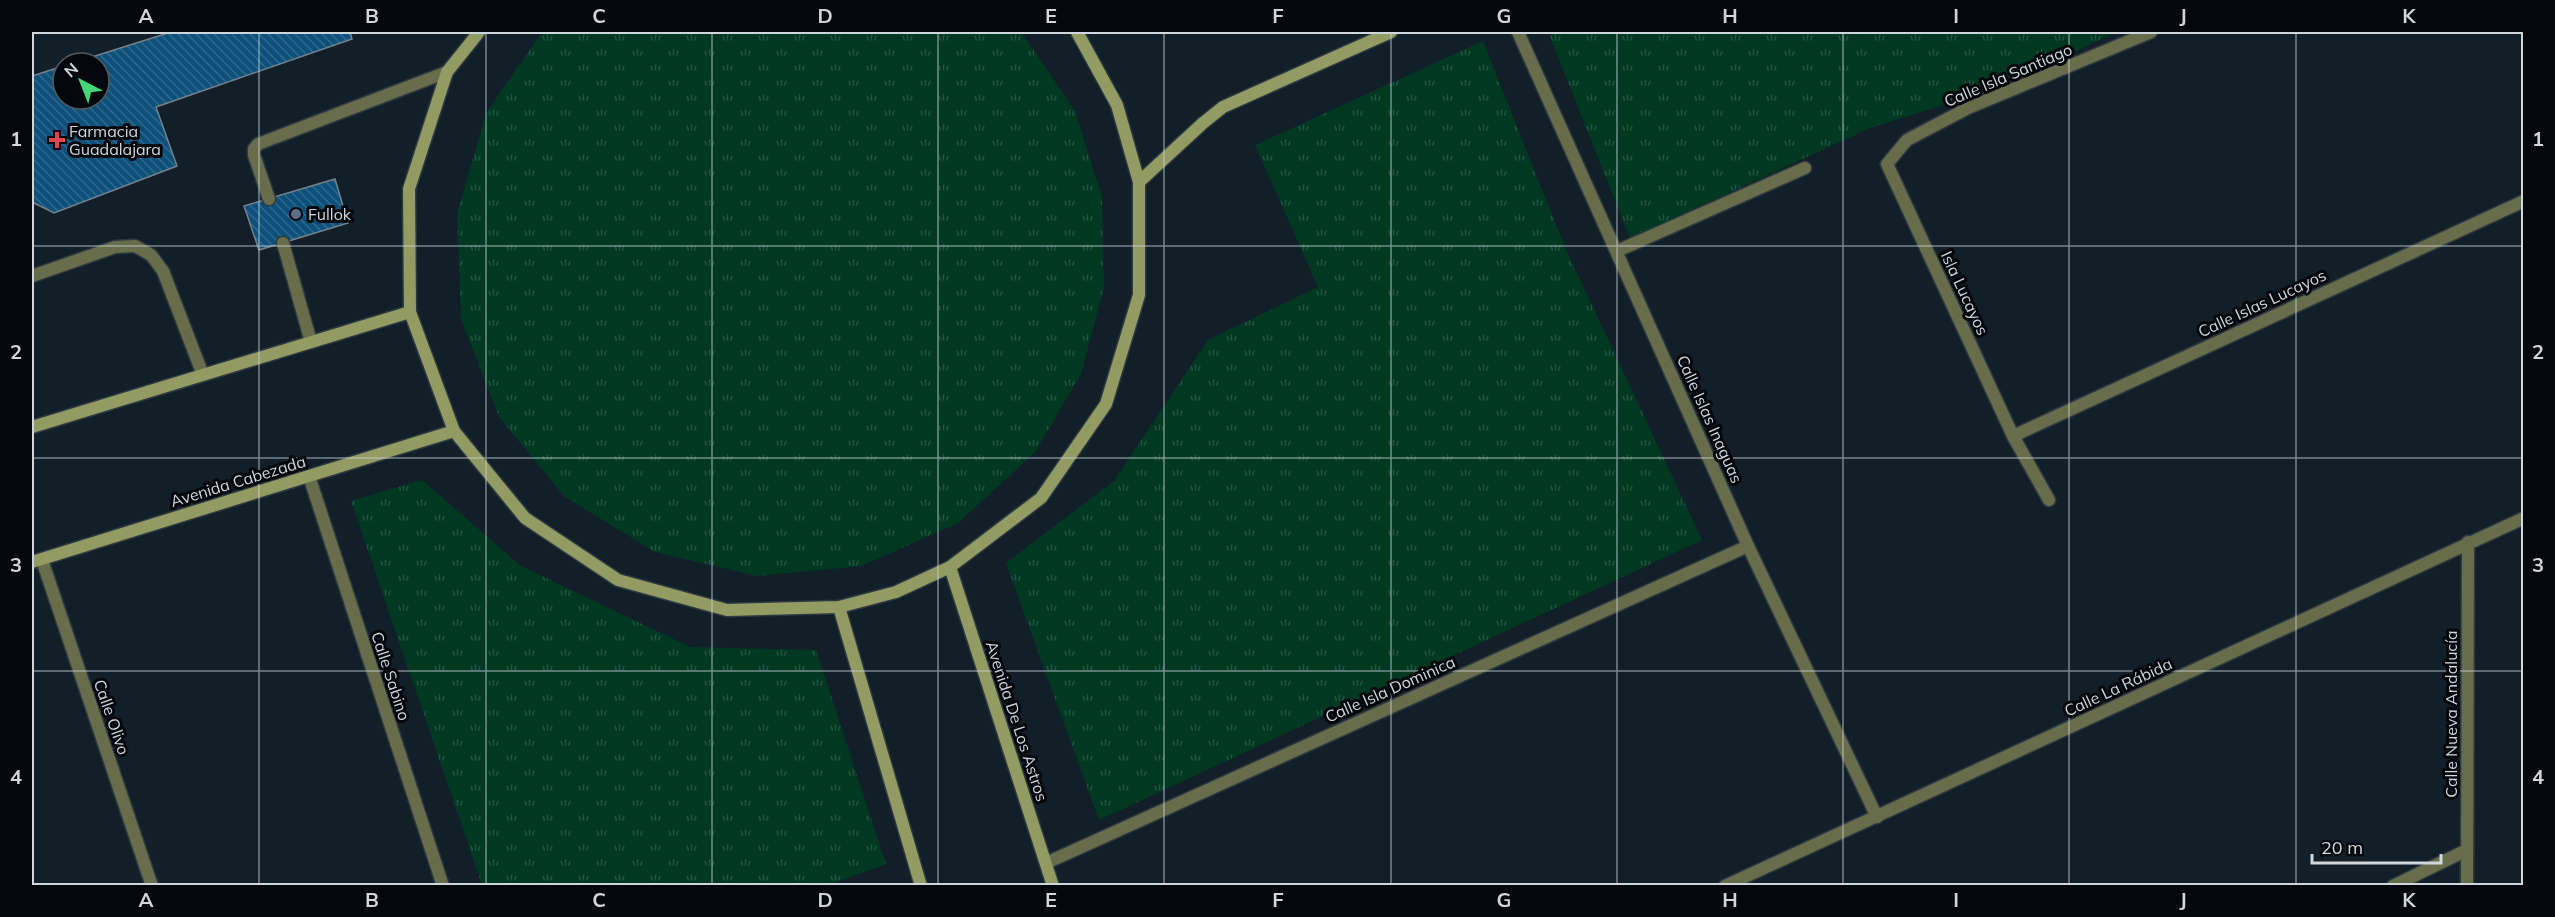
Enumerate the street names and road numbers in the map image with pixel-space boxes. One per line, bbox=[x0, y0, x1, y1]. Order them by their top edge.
street label: Calle Isla Santiago bbox=[1941, 39, 2075, 111]
street label: Isla Lucayos bbox=[1937, 248, 1993, 338]
street label: Calle Islas Lucayos bbox=[2195, 265, 2329, 341]
street label: Calle Islas Inaguas bbox=[1673, 352, 1747, 486]
street label: Avenida Cabezada bbox=[168, 451, 308, 511]
street label: Calle Sabino bbox=[367, 629, 415, 723]
street label: Calle Nueva Andalucía bbox=[2441, 630, 2461, 798]
street label: Avenida De Los Astros bbox=[982, 638, 1052, 804]
street label: Calle Isla Dominica bbox=[1322, 651, 1458, 727]
street label: Calle La Rábida bbox=[2061, 653, 2175, 721]
street label: Calle Olivo bbox=[90, 677, 134, 757]

